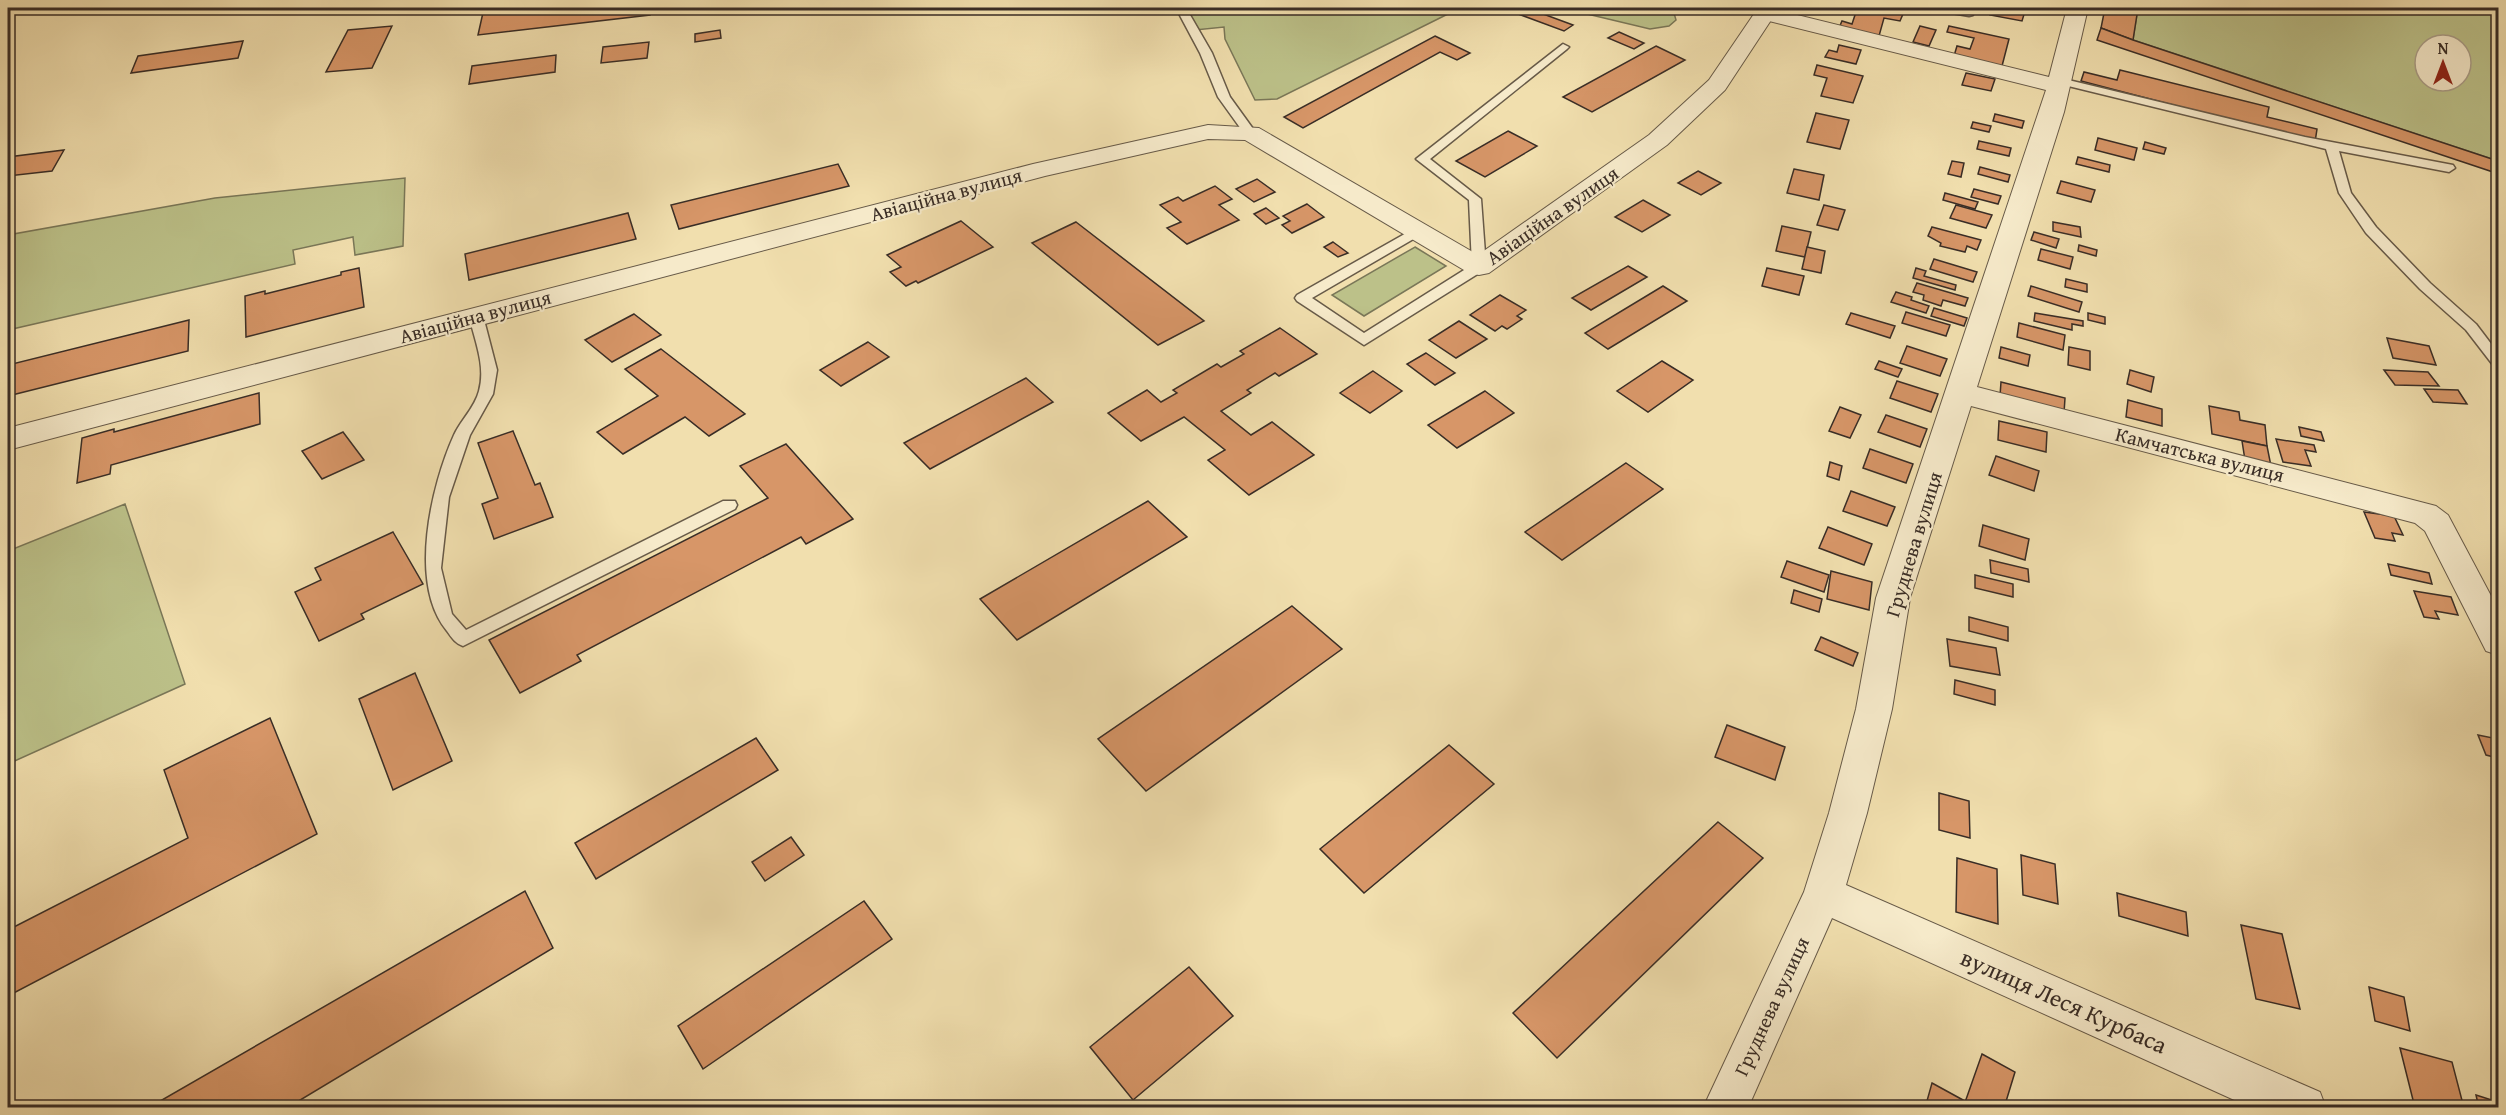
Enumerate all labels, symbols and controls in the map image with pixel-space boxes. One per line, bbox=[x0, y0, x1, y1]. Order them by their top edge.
north arrow bbox=[2413, 33, 2473, 93]
text: N bbox=[2438, 36, 2449, 60]
street label: Авіаційна вулиця bbox=[1480, 158, 1624, 272]
street label: Авіаційна вулиця bbox=[867, 160, 1025, 228]
street label: Авіаційна вулиця bbox=[396, 282, 554, 350]
street label: Камчатська вулиця bbox=[2113, 419, 2287, 489]
street label: Груднева вулиця bbox=[1877, 468, 1949, 620]
street label: Груднева вулиця bbox=[1726, 932, 1816, 1080]
street label: вулиця Леся Курбаса bbox=[1955, 940, 2173, 1063]

